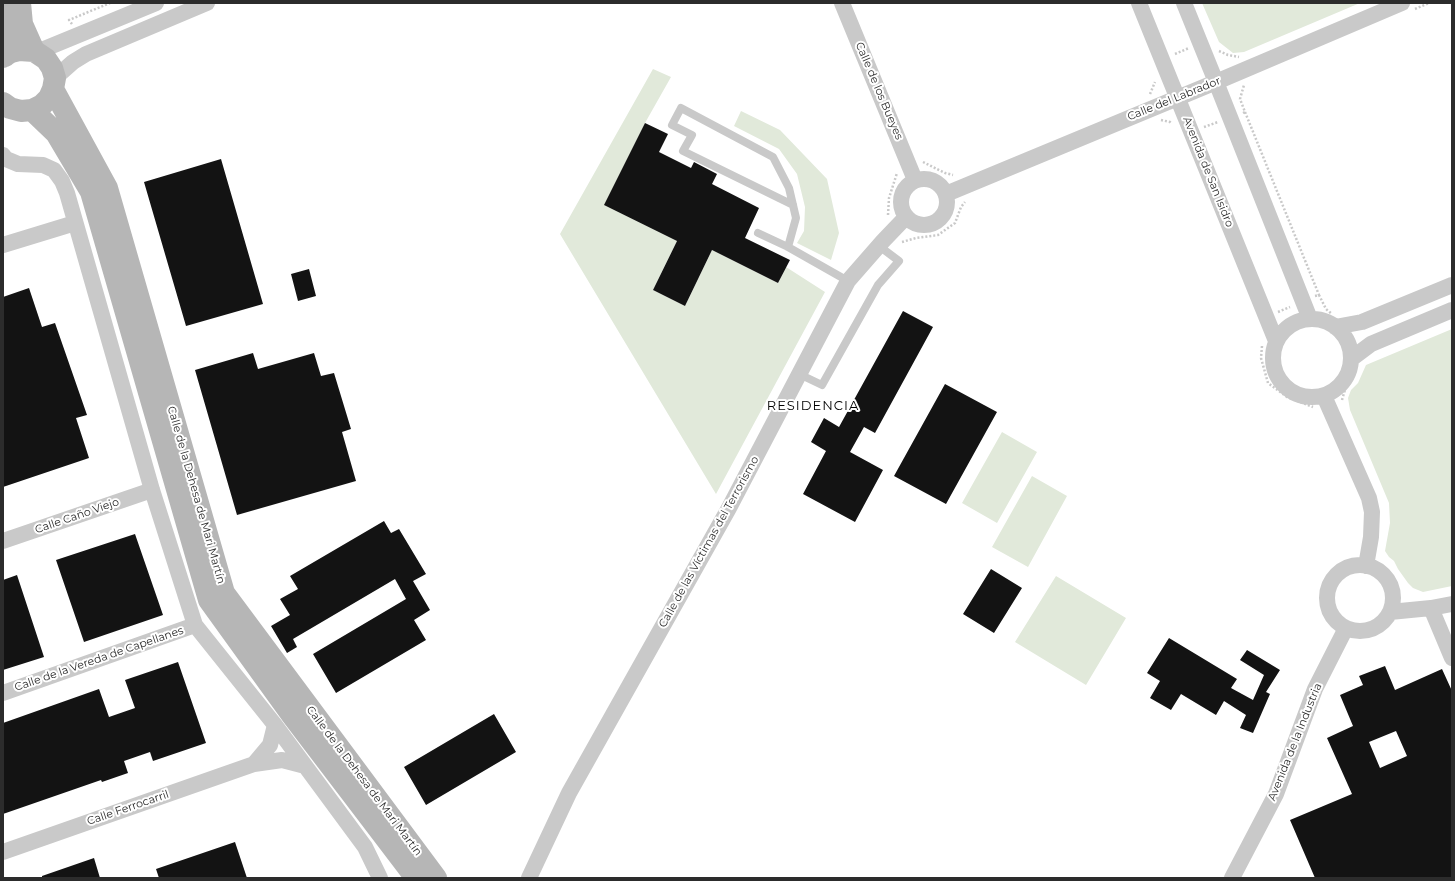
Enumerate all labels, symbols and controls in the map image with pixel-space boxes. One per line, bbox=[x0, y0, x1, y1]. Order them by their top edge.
street label: Calle de los Bueyes bbox=[852, 40, 906, 142]
street label: Calle del Labrador bbox=[1126, 74, 1222, 124]
street label: Avenida de San Isidro bbox=[1180, 115, 1236, 229]
district label: RESIDENCIA bbox=[767, 398, 859, 414]
street label: Calle de la Dehesa de Mari Martín bbox=[164, 405, 228, 585]
street label: Calle de las Víctimas del Terrorismo bbox=[656, 454, 762, 630]
street label: Calle Caño Viejo bbox=[33, 495, 121, 537]
street label: Calle de la Vereda de Capellanes bbox=[13, 624, 185, 694]
street label: Avenida de la Industria bbox=[1265, 681, 1325, 803]
street label: Calle de la Dehesa de Mari Martín bbox=[303, 704, 425, 858]
street label: Calle Ferrocarril bbox=[85, 788, 171, 828]

